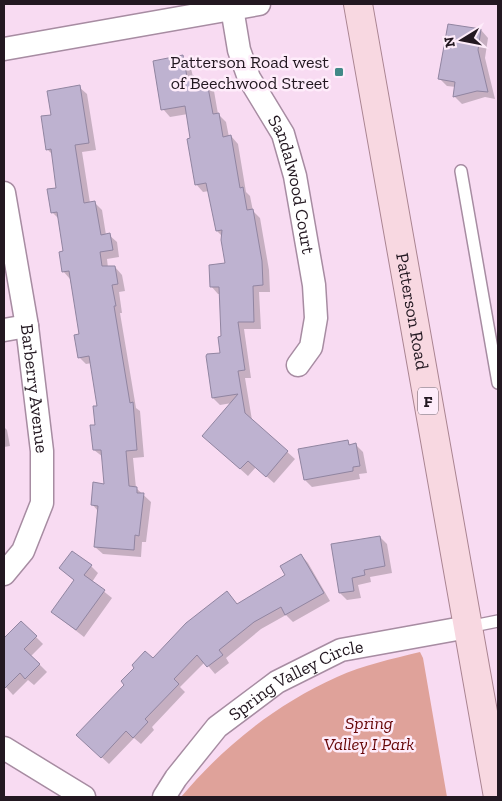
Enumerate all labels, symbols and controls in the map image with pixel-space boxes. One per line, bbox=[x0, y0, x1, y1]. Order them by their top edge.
north arrow bbox=[437, 15, 487, 65]
text: N bbox=[440, 35, 459, 49]
place label: Patterson Road west of Beechwood Street bbox=[170, 51, 329, 94]
marker: Patterson Road west of Beechwood Street bbox=[333, 66, 345, 78]
street label: Sandalwood Court bbox=[263, 111, 319, 256]
street label: Patterson Road bbox=[391, 251, 433, 372]
street label: Barberry Avenue bbox=[16, 323, 53, 454]
road number: F bbox=[418, 388, 438, 414]
street label: Spring Valley Circle bbox=[224, 635, 365, 725]
park label: Spring Valley I Park bbox=[324, 712, 414, 755]

